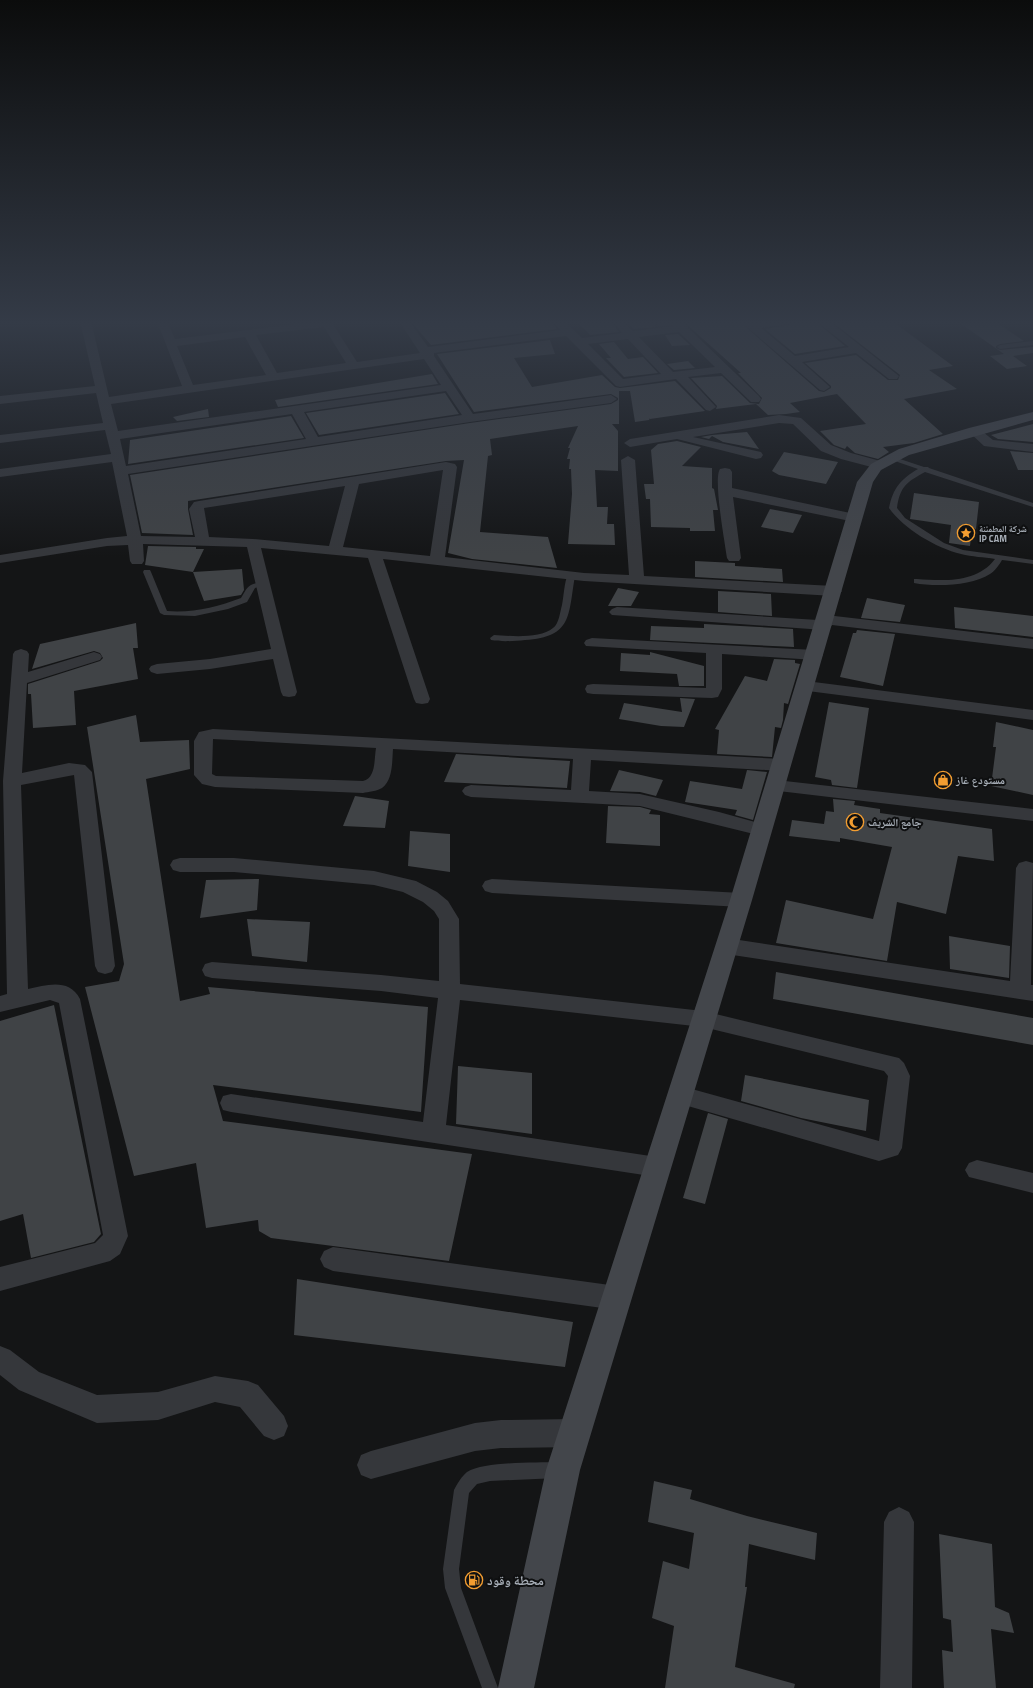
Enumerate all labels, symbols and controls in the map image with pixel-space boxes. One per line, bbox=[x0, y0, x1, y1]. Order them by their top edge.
place label: شركة المطمئنة IP CAM bbox=[979, 522, 1027, 545]
place icon: شركة المطمئنة IP CAM bbox=[956, 523, 976, 543]
shop icon: مستودع غاز bbox=[933, 770, 953, 790]
place label: مستودع غاز bbox=[955, 772, 1005, 788]
mosque icon: جامع الشريف bbox=[845, 812, 865, 832]
place label: جامع الشريف bbox=[868, 814, 922, 830]
fuel station icon: محطة وقود bbox=[464, 1570, 484, 1590]
place label: محطة وقود bbox=[487, 1570, 544, 1590]

